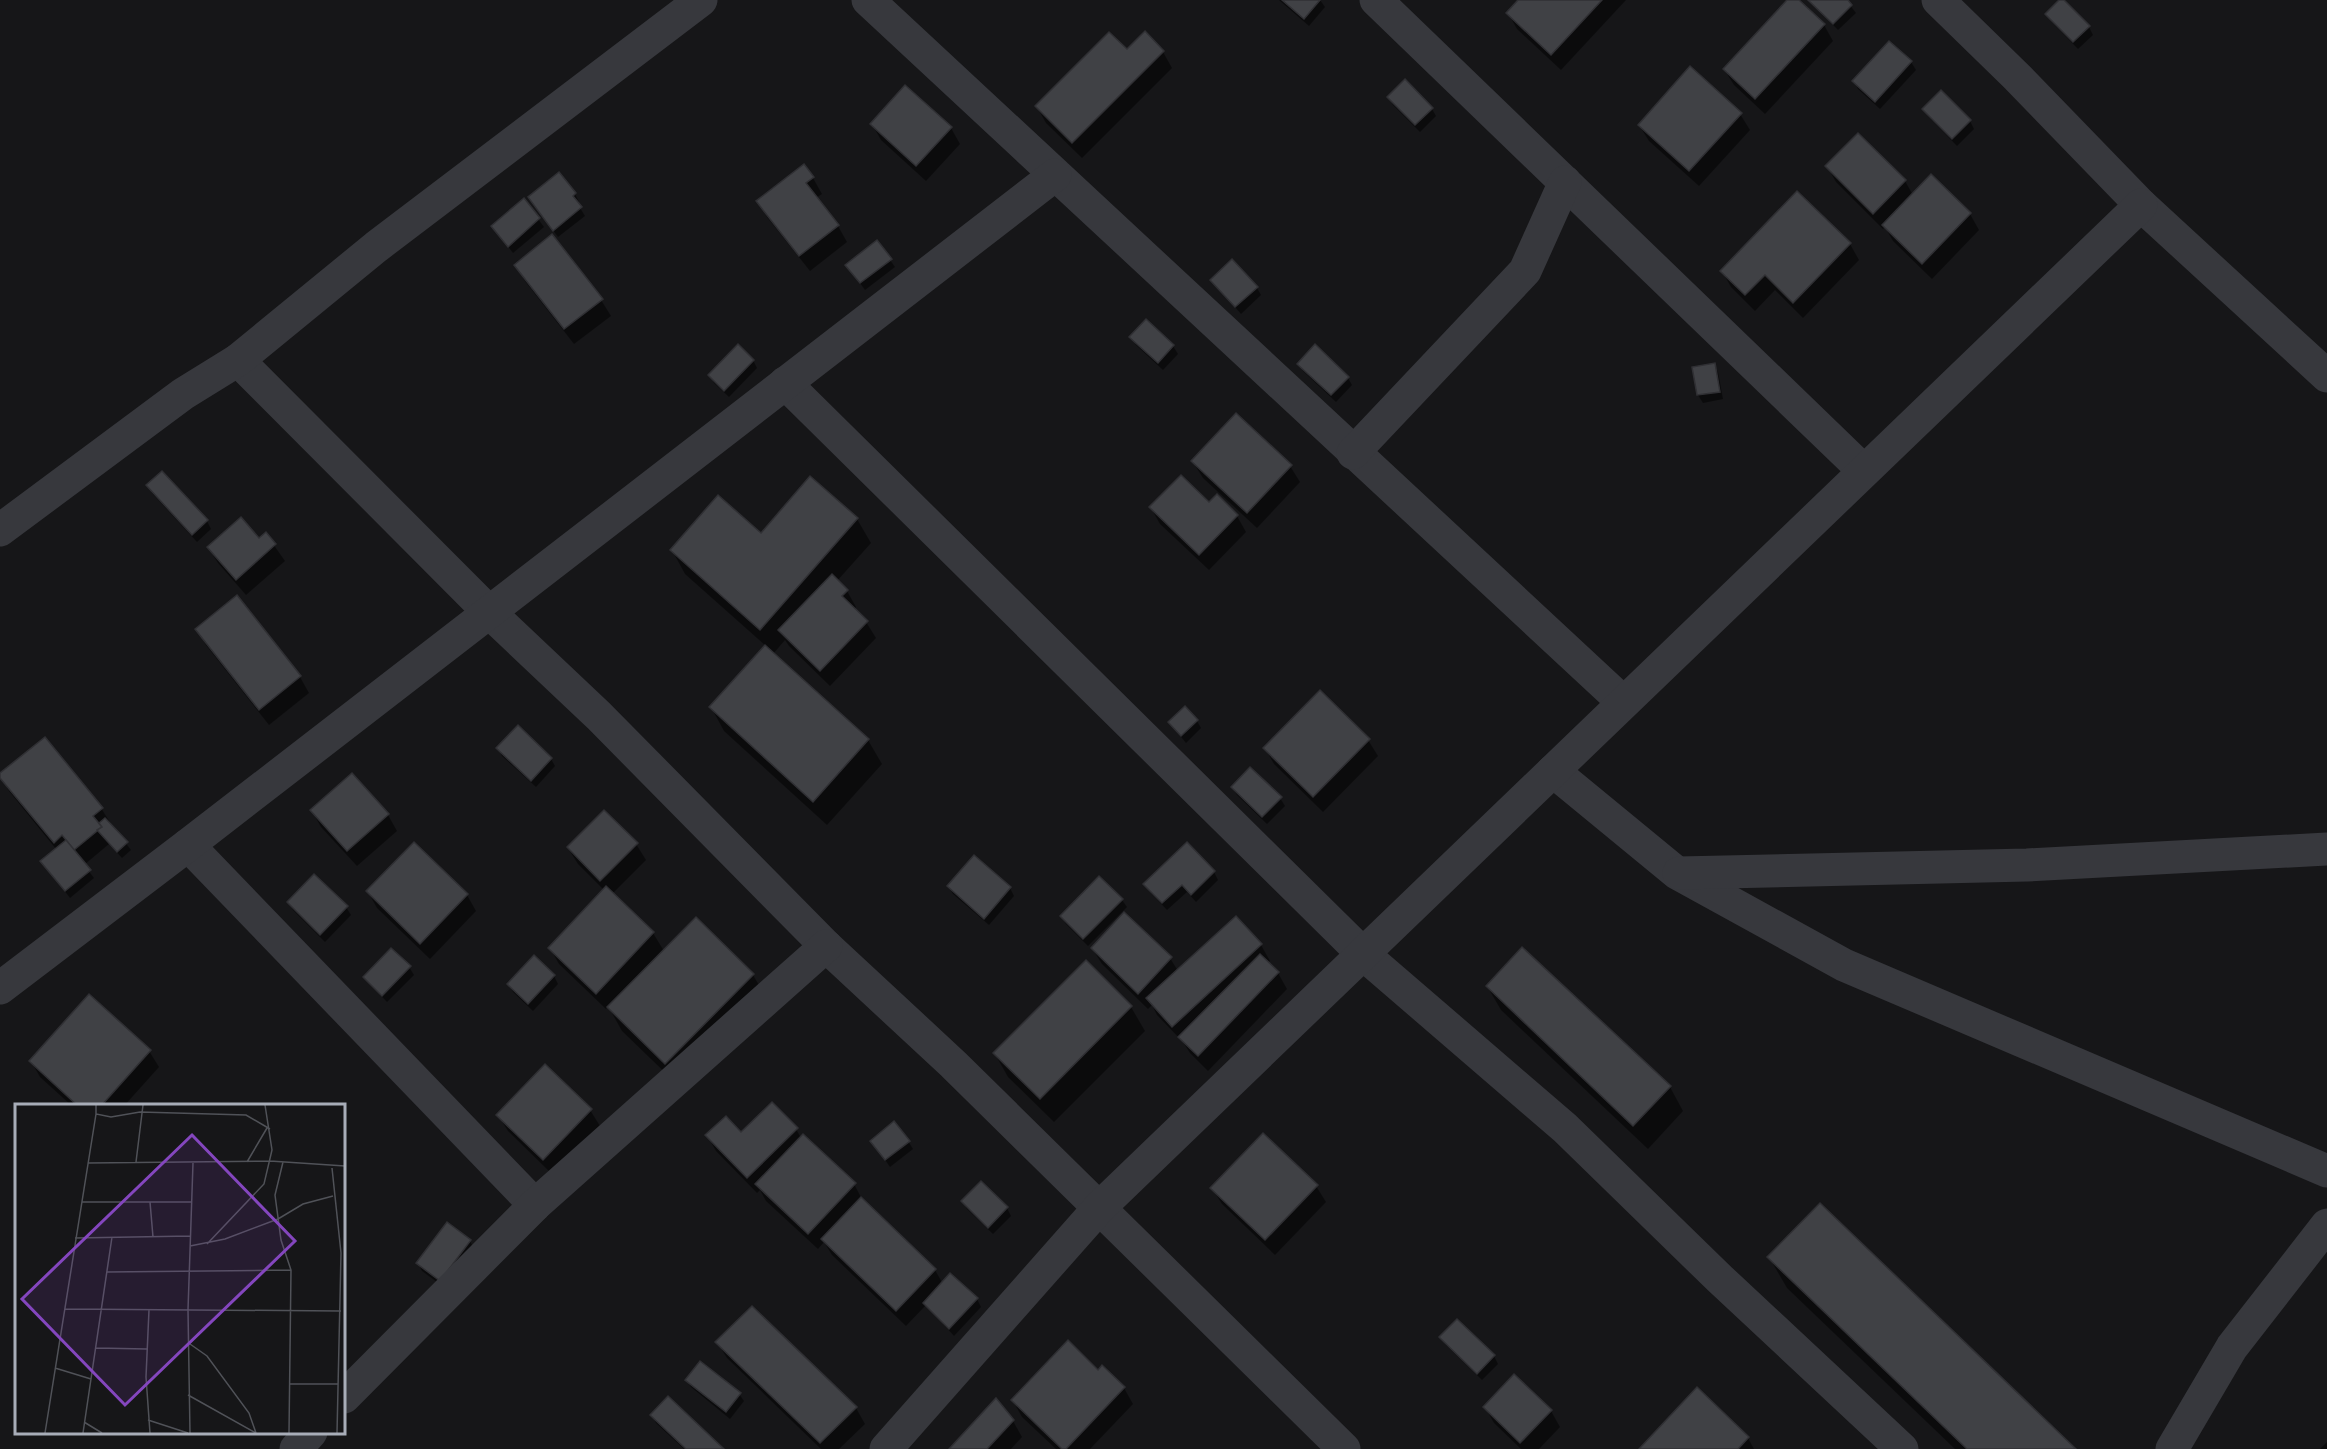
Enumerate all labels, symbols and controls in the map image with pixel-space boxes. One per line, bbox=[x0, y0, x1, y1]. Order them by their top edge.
inset map bbox=[15, 1104, 345, 1434]

